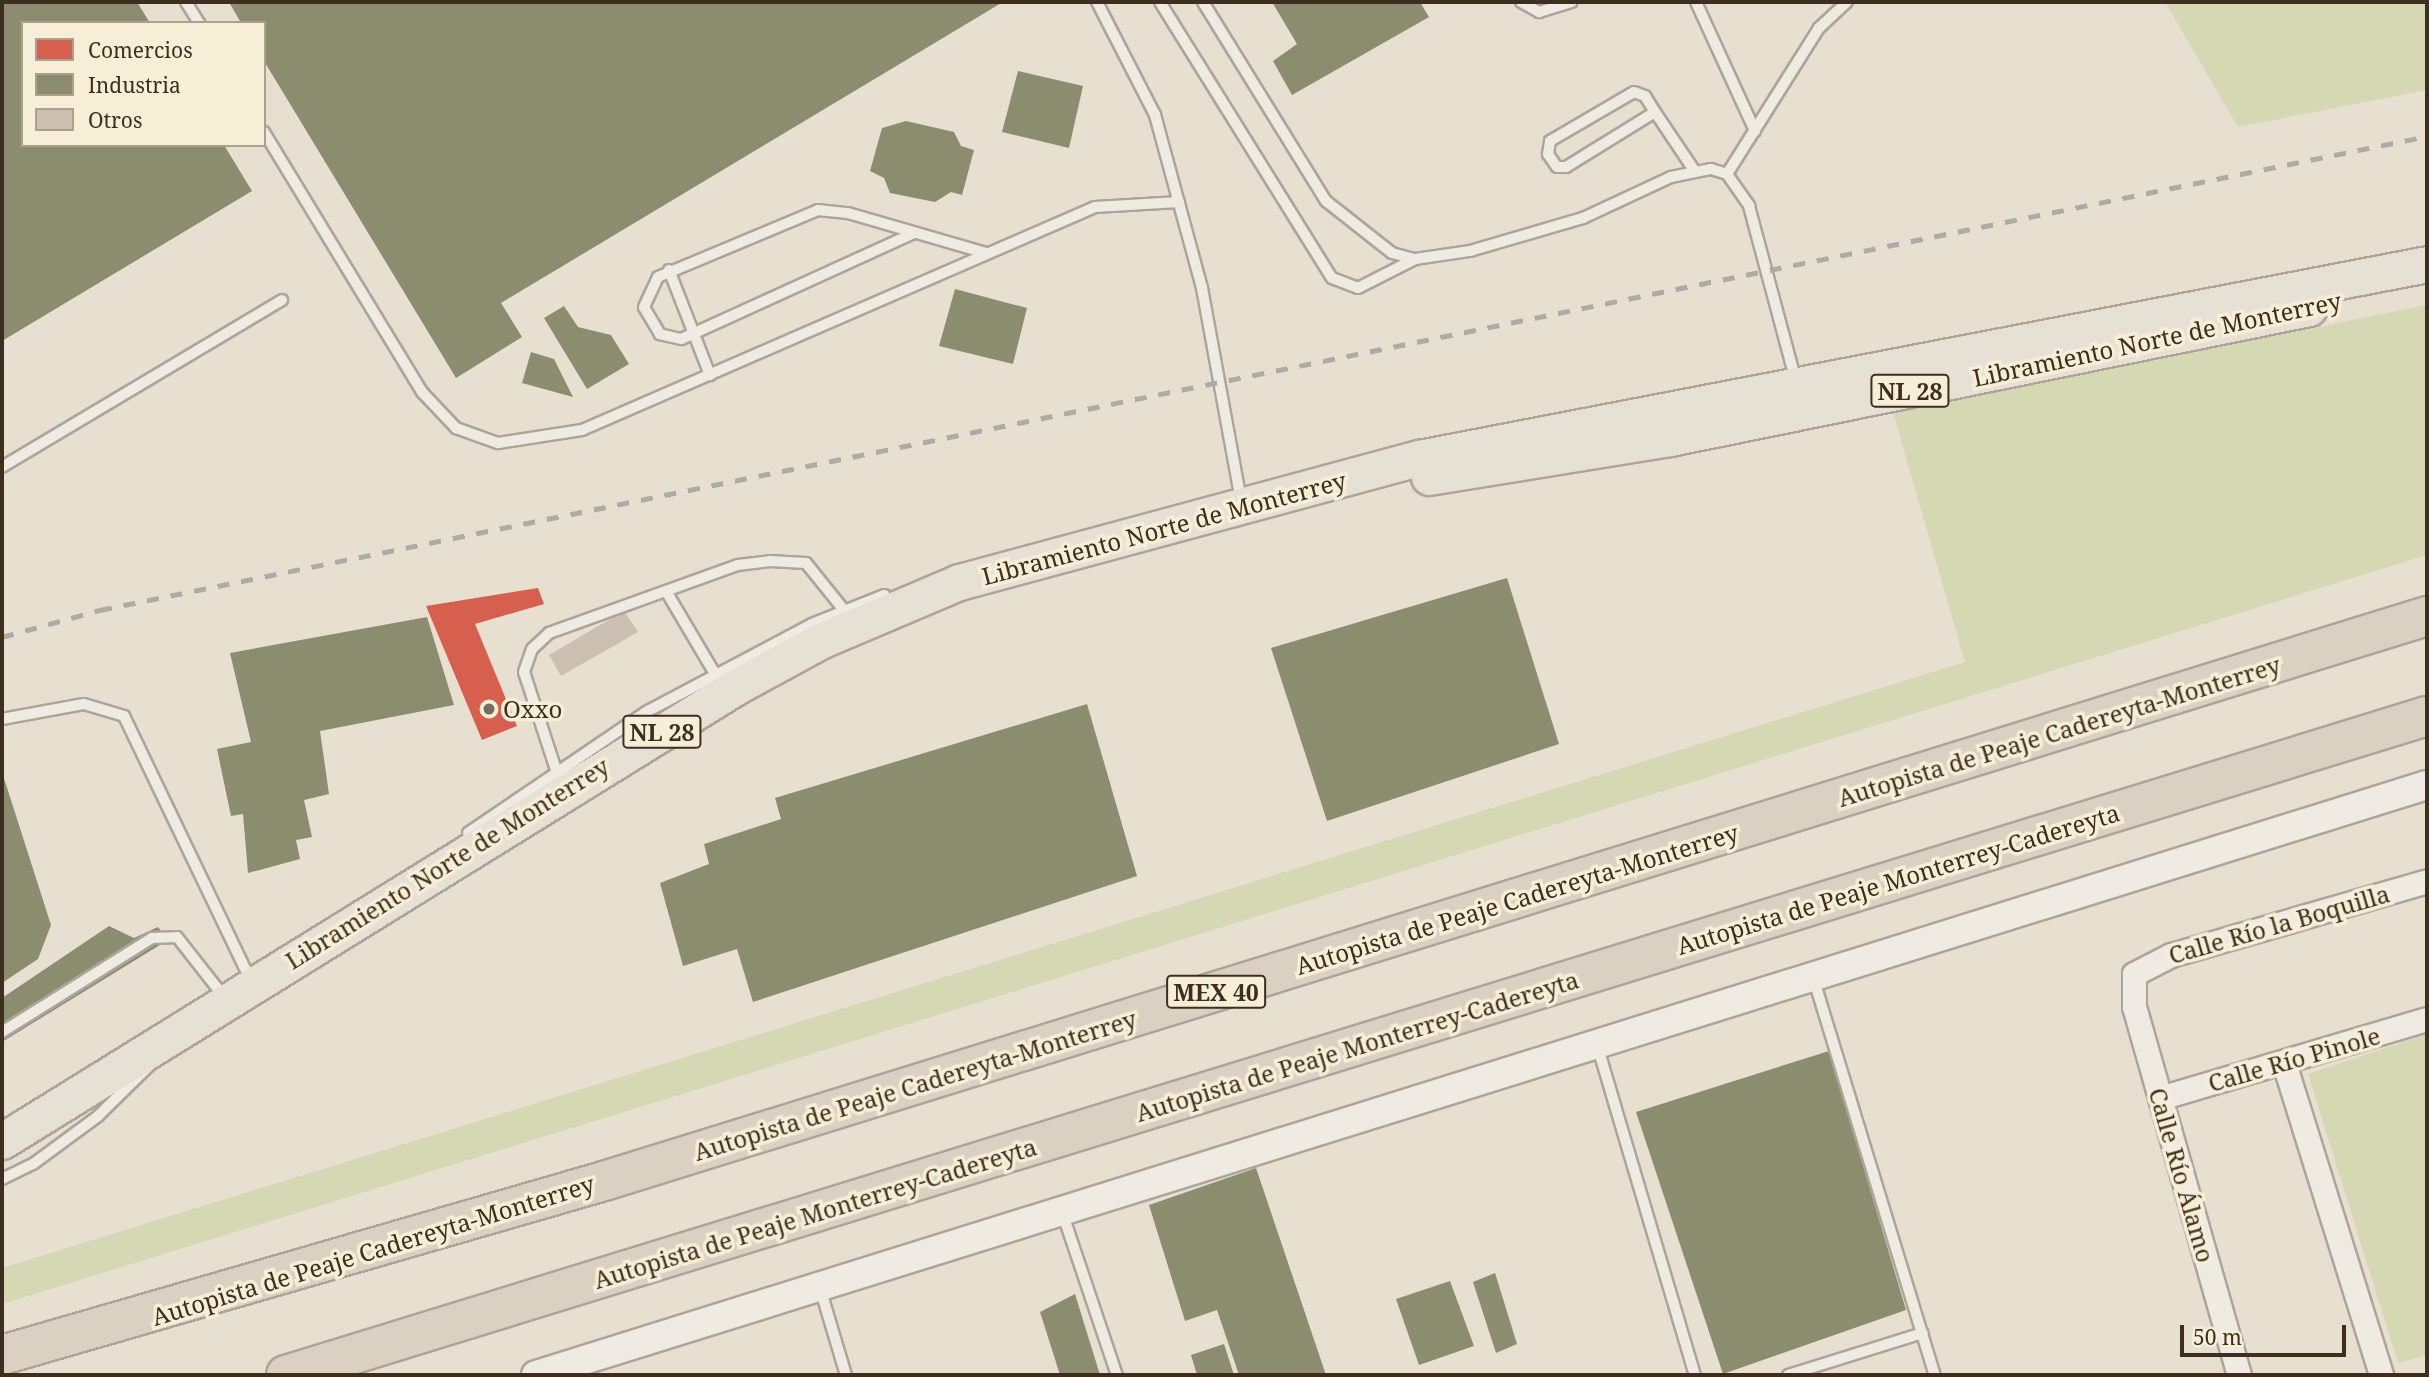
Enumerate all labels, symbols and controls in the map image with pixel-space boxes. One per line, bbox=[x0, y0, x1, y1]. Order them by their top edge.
legend bbox=[21, 21, 266, 147]
text: Comercios bbox=[88, 36, 193, 64]
text: Industria bbox=[88, 71, 181, 99]
text: Otros bbox=[88, 106, 142, 134]
street label: Libramiento Norte de Monterrey bbox=[1970, 286, 2344, 392]
road number: NL 28 bbox=[1870, 372, 1950, 410]
street label: Libramiento Norte de Monterrey bbox=[979, 465, 1349, 591]
street label: Autopista de Peaje Cadereyta-Monterrey bbox=[1834, 650, 2284, 812]
place label: Oxxo bbox=[503, 695, 562, 723]
marker: Oxxo bbox=[481, 701, 497, 717]
road number: NL 28 bbox=[622, 712, 702, 752]
street label: Libramiento Norte de Monterrey bbox=[280, 751, 614, 975]
street label: Autopista de Peaje Monterrey-Cadereyta bbox=[1673, 798, 2123, 960]
street label: Autopista de Peaje Cadereyta-Monterrey bbox=[1292, 818, 1742, 980]
street label: Calle Río la Boquilla bbox=[2165, 879, 2393, 969]
street label: Autopista de Peaje Monterrey-Cadereyta bbox=[1132, 965, 1582, 1127]
road number: MEX 40 bbox=[1165, 973, 1267, 1012]
street label: Autopista de Peaje Cadereyta-Monterrey bbox=[690, 1004, 1140, 1166]
street label: Calle Río Pinole bbox=[2205, 1021, 2383, 1097]
street label: Calle Río Álamo bbox=[2143, 1084, 2221, 1266]
street label: Autopista de Peaje Monterrey-Cadereyta bbox=[590, 1132, 1040, 1294]
street label: Autopista de Peaje Cadereyta-Monterrey bbox=[148, 1169, 598, 1331]
scale bar bbox=[2184, 1310, 2350, 1354]
text: 50 m bbox=[2193, 1323, 2242, 1351]

